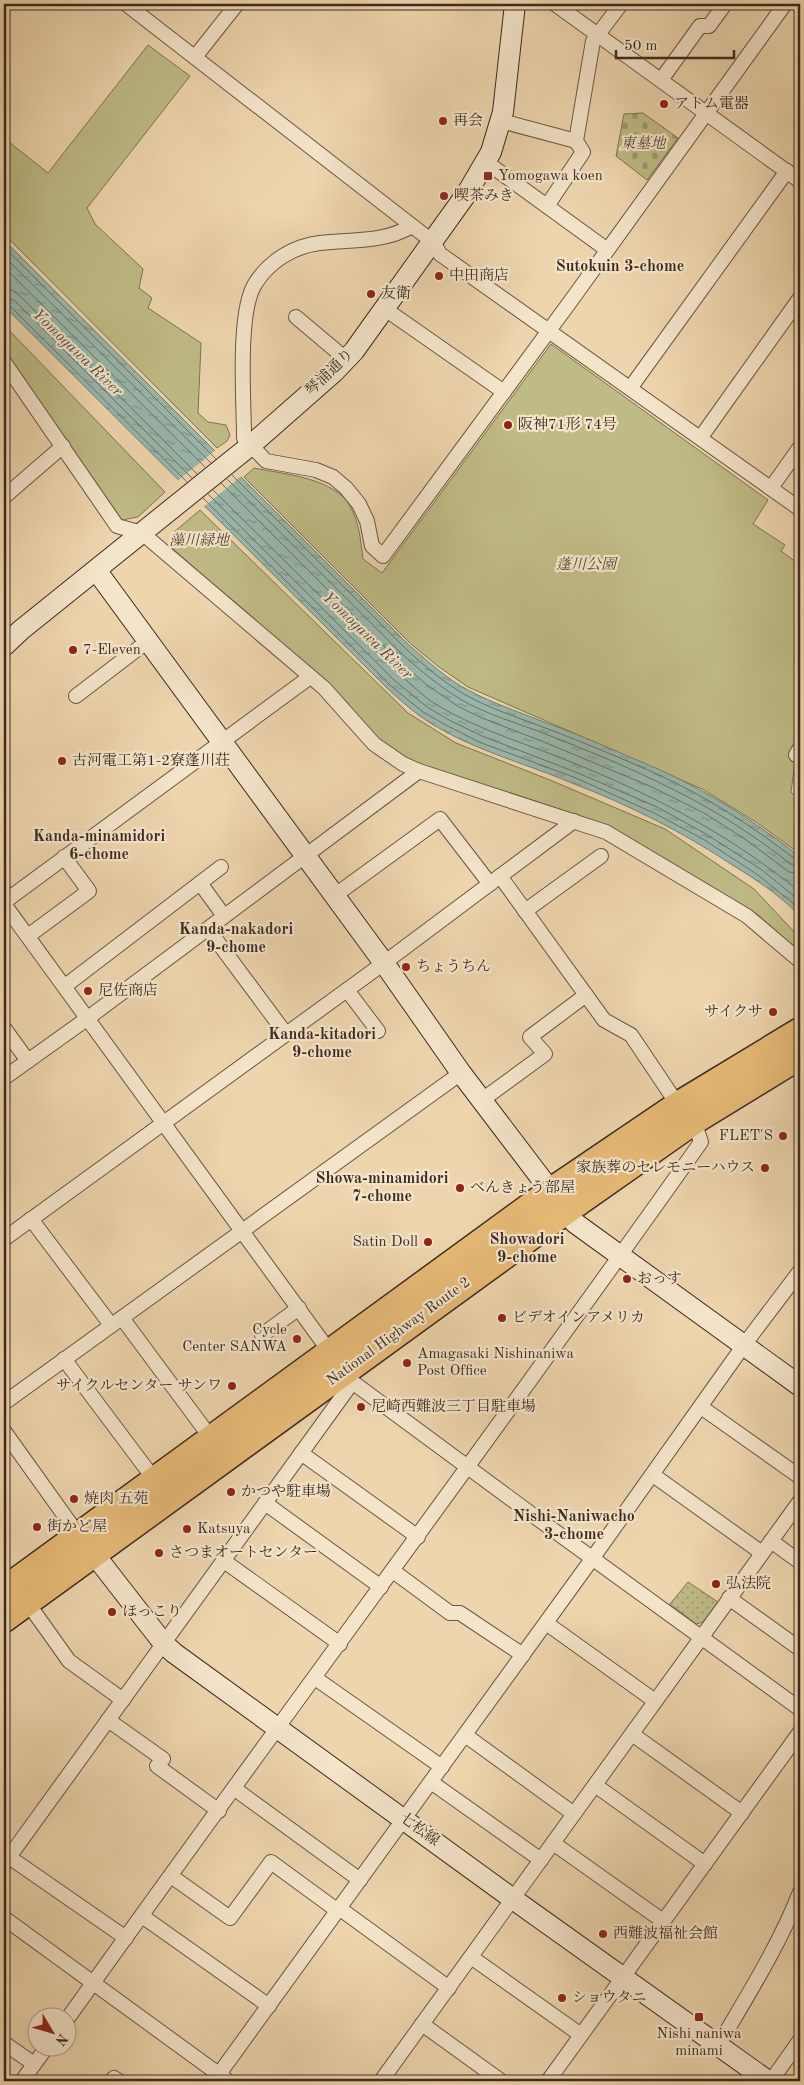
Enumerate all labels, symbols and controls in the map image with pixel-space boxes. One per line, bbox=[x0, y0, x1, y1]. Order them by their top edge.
scale bar bbox=[616, 28, 734, 60]
text: 50 m bbox=[624, 39, 658, 54]
place label: アトム電器 bbox=[674, 95, 749, 112]
marker: アトム電器 bbox=[658, 98, 670, 110]
place label: 再会 bbox=[453, 112, 483, 129]
marker: 再会 bbox=[437, 115, 449, 127]
park label: 東墓地 bbox=[620, 135, 667, 152]
place label: Yomogawa koen bbox=[498, 169, 603, 184]
marker: Yomogawa koen bbox=[482, 170, 494, 182]
place label: 喫茶みき bbox=[454, 187, 514, 204]
marker: 喫茶みき bbox=[438, 190, 450, 202]
district label: Sutokuin 3-chome bbox=[556, 259, 684, 275]
place label: 中田商店 bbox=[449, 267, 509, 284]
marker: 中田商店 bbox=[433, 270, 445, 282]
place label: 友衛 bbox=[381, 284, 411, 302]
marker: 友衛 bbox=[365, 288, 377, 300]
water label: Yomogawa River bbox=[29, 306, 126, 400]
street label: 琴浦通り bbox=[302, 345, 357, 399]
place label: 阪神71形 74号 bbox=[518, 416, 617, 433]
marker: 阪神71形 74号 bbox=[502, 419, 514, 431]
park label: 藻川緑地 bbox=[169, 532, 231, 549]
park label: 蓬川公園 bbox=[556, 556, 619, 573]
water label: Yomogawa River bbox=[319, 589, 416, 683]
place label: 7-Eleven bbox=[83, 643, 141, 658]
marker: 7-Eleven bbox=[67, 644, 79, 656]
place label: 古河電工第1-2寮蓬川荘 bbox=[72, 752, 230, 769]
marker: 古河電工第1-2寮蓬川荘 bbox=[56, 755, 68, 767]
district label: Kanda-minamidori 6-chome bbox=[33, 829, 165, 863]
district label: Kanda-nakadori 9-chome bbox=[179, 922, 293, 956]
place label: ちょうちん bbox=[416, 958, 491, 975]
marker: ちょうちん bbox=[400, 961, 412, 973]
place label: 尼佐商店 bbox=[98, 982, 158, 999]
marker: 尼佐商店 bbox=[82, 985, 94, 997]
place label: サイクサ bbox=[704, 1004, 763, 1020]
marker: サイクサ bbox=[767, 1006, 779, 1018]
district label: Kanda-kitadori 9-chome bbox=[268, 1027, 376, 1061]
place label: FLET'S bbox=[719, 1129, 773, 1144]
marker: FLET'S bbox=[777, 1130, 789, 1142]
place label: 家族葬のセレモニーハウス bbox=[576, 1159, 755, 1176]
marker: 家族葬のセレモニーハウス bbox=[759, 1162, 771, 1174]
district label: Showa-minamidori 7-chome bbox=[316, 1171, 449, 1205]
place label: べんきょう部屋 bbox=[470, 1179, 575, 1196]
marker: べんきょう部屋 bbox=[454, 1182, 466, 1194]
district label: Showadori 9-chome bbox=[490, 1232, 565, 1266]
place label: Satin Doll bbox=[352, 1235, 418, 1250]
marker: Satin Doll bbox=[422, 1236, 434, 1248]
place label: おっす bbox=[637, 1271, 682, 1287]
marker: おっす bbox=[621, 1273, 633, 1285]
street label: National Highway Route 2 bbox=[324, 1275, 474, 1389]
place label: ビデオインアメリカ bbox=[512, 1309, 645, 1326]
marker: ビデオインアメリカ bbox=[496, 1312, 508, 1324]
place label: Cycle Center SANWA bbox=[182, 1323, 288, 1355]
marker: Cycle Center SANWA bbox=[291, 1333, 303, 1345]
place label: Amagasaki Nishinaniwa Post Office bbox=[417, 1347, 574, 1379]
marker: Amagasaki Nishinaniwa Post Office bbox=[401, 1357, 413, 1369]
place label: サイクルセンター サンワ bbox=[56, 1378, 222, 1394]
marker: サイクルセンター サンワ bbox=[226, 1380, 238, 1392]
place label: 尼崎西難波三丁目駐車場 bbox=[371, 1398, 536, 1415]
marker: 尼崎西難波三丁目駐車場 bbox=[355, 1401, 367, 1413]
place label: かつや駐車場 bbox=[241, 1483, 331, 1500]
marker: かつや駐車場 bbox=[225, 1486, 237, 1498]
place label: 焼肉 五苑 bbox=[84, 1490, 148, 1507]
marker: 焼肉 五苑 bbox=[68, 1493, 80, 1505]
district label: Nishi-Naniwacho 3-chome bbox=[513, 1509, 635, 1543]
place label: 街かど屋 bbox=[47, 1518, 107, 1535]
marker: 街かど屋 bbox=[31, 1521, 43, 1533]
place label: Katsuya bbox=[197, 1522, 251, 1537]
marker: Katsuya bbox=[181, 1523, 193, 1535]
place label: さつまオートセンター bbox=[169, 1545, 318, 1561]
marker: さつまオートセンター bbox=[153, 1547, 165, 1559]
place label: 弘法院 bbox=[726, 1575, 771, 1592]
marker: 弘法院 bbox=[710, 1578, 722, 1590]
place label: ほっこり bbox=[122, 1604, 182, 1620]
marker: ほっこり bbox=[106, 1606, 118, 1618]
street label: 七松線 bbox=[396, 1809, 443, 1849]
place label: 西難波福祉会館 bbox=[613, 1925, 718, 1942]
marker: 西難波福祉会館 bbox=[597, 1928, 609, 1940]
place label: ショウタニ bbox=[572, 1990, 647, 2006]
marker: ショウタニ bbox=[556, 1992, 568, 2004]
north arrow bbox=[28, 2008, 78, 2058]
marker: Nishi naniwa minami bbox=[693, 2011, 705, 2023]
place label: Nishi naniwa minami bbox=[657, 2027, 742, 2059]
text: N bbox=[52, 2031, 70, 2048]

